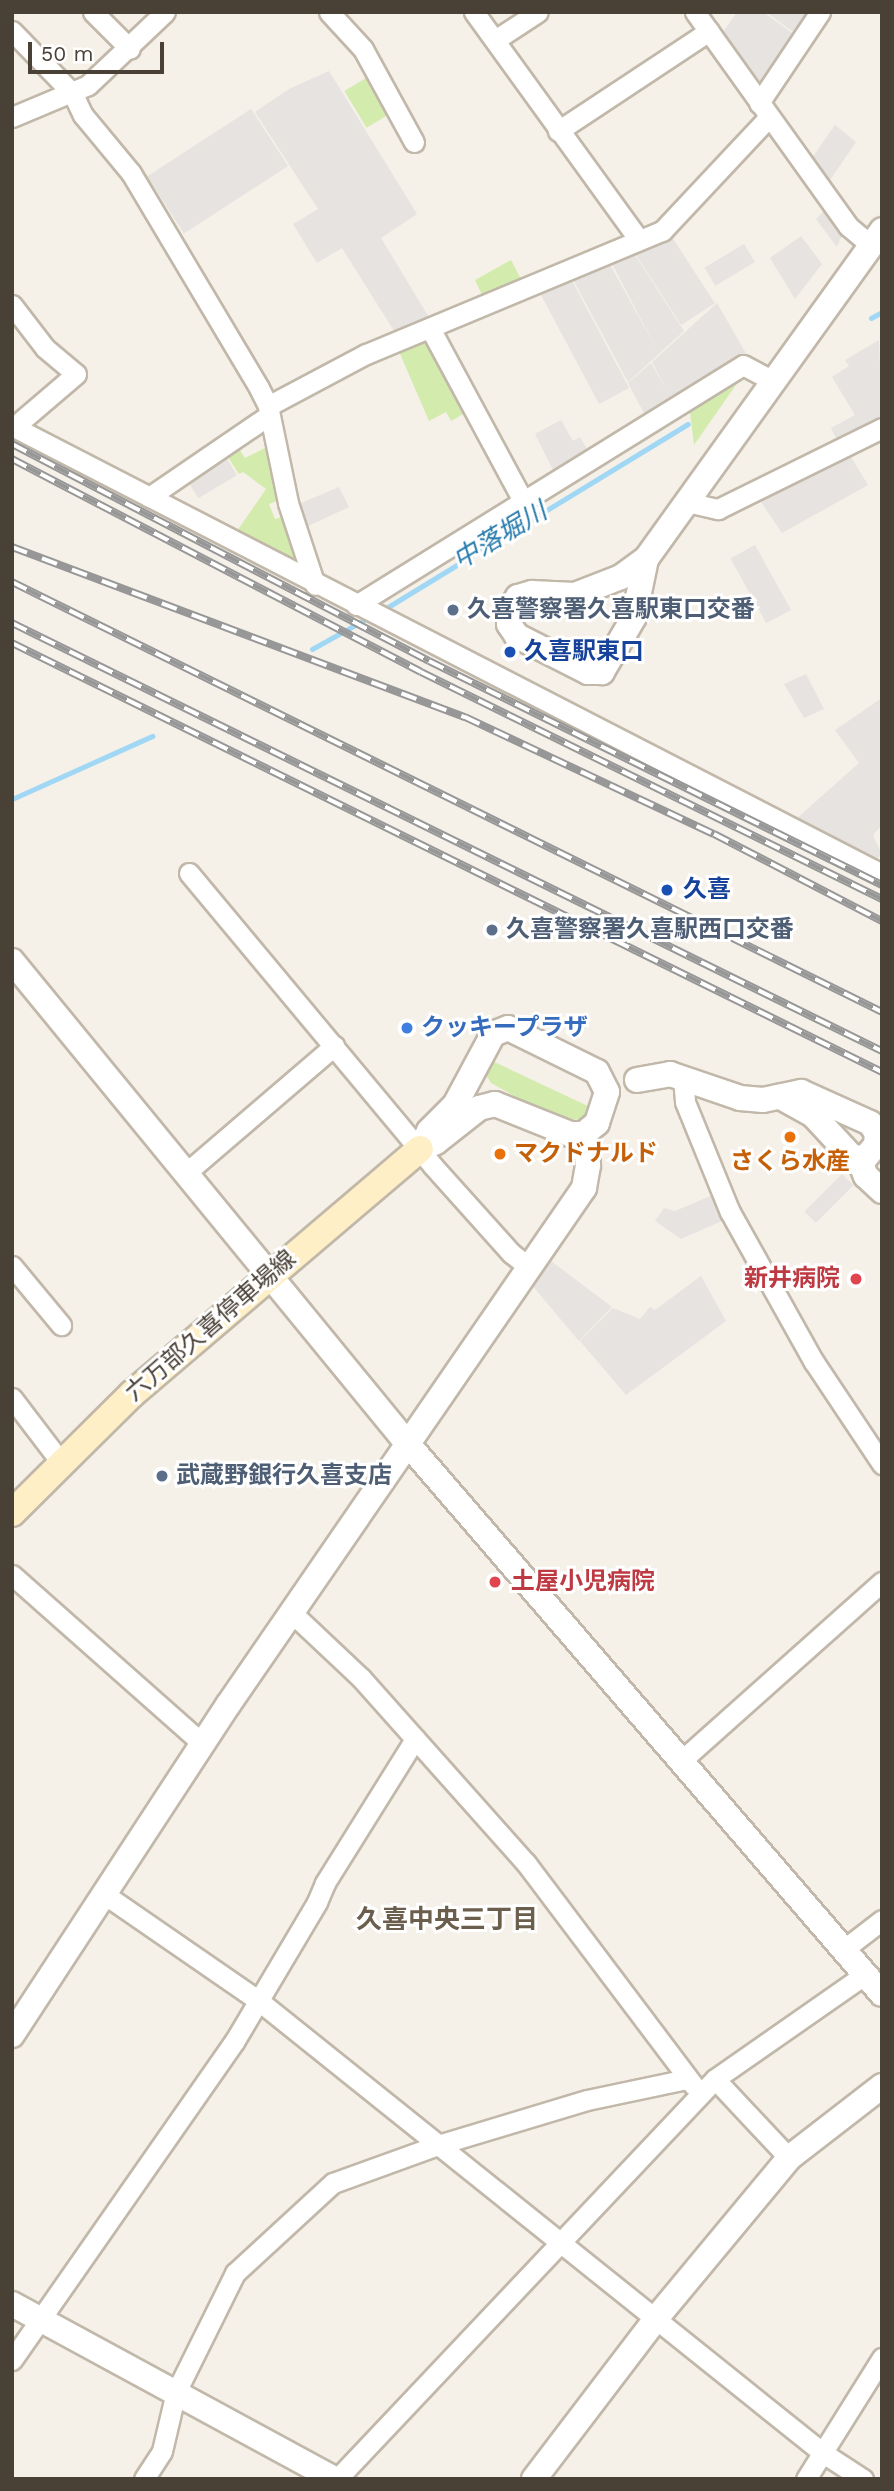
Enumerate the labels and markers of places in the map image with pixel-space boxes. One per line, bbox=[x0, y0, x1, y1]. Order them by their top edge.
place label: 久喜警察署久喜駅東口交番 bbox=[467, 596, 755, 624]
marker: 久喜警察署久喜駅東口交番 bbox=[445, 602, 461, 618]
place label: 久喜駅東口 bbox=[524, 638, 644, 666]
marker: 久喜駅東口 bbox=[502, 644, 518, 660]
place label: 久喜 bbox=[683, 876, 731, 904]
marker: 久喜 bbox=[657, 880, 677, 900]
place label: 久喜警察署久喜駅西口交番 bbox=[506, 916, 794, 944]
marker: 久喜警察署久喜駅西口交番 bbox=[484, 922, 500, 938]
place label: クッキープラザ bbox=[421, 1014, 589, 1042]
marker: クッキープラザ bbox=[399, 1020, 415, 1036]
marker: さくら水産 bbox=[782, 1129, 798, 1145]
place label: マクドナルド bbox=[514, 1140, 658, 1168]
marker: マクドナルド bbox=[492, 1146, 508, 1162]
place label: さくら水産 bbox=[730, 1148, 850, 1176]
place label: 新井病院 bbox=[744, 1265, 840, 1293]
marker: 新井病院 bbox=[846, 1269, 866, 1289]
place label: 武蔵野銀行久喜支店 bbox=[176, 1462, 392, 1490]
marker: 武蔵野銀行久喜支店 bbox=[154, 1468, 170, 1484]
place label: 土屋小児病院 bbox=[511, 1568, 655, 1596]
marker: 土屋小児病院 bbox=[485, 1572, 505, 1592]

